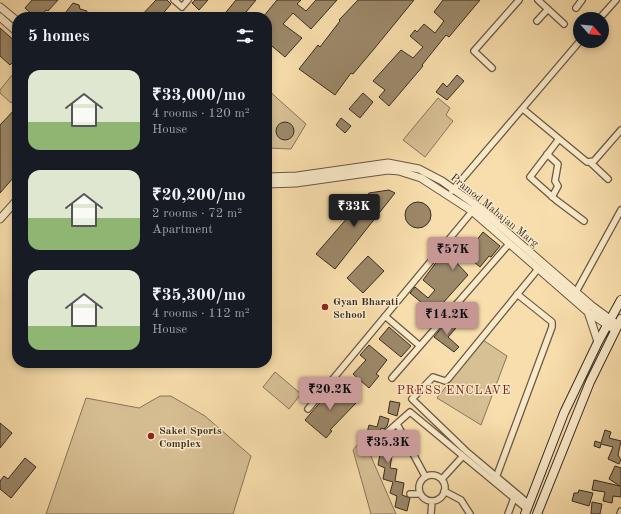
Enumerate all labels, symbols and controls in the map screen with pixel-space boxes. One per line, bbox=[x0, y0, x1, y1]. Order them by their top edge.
north arrow bbox=[573, 12, 609, 48]
map controls bbox=[573, 12, 609, 48]
icon: filters bbox=[234, 25, 256, 47]
text: 5 homes bbox=[28, 28, 90, 45]
icon: home bbox=[60, 86, 108, 134]
text: ₹33,000/mo bbox=[152, 87, 246, 104]
text: 4 rooms · 120 m² bbox=[152, 107, 250, 120]
text: House bbox=[152, 123, 187, 136]
street label: Pramod Mahajan Marg bbox=[448, 172, 540, 250]
icon: home bbox=[60, 186, 108, 234]
text: ₹20,200/mo bbox=[152, 187, 246, 204]
pin: ₹33K bbox=[330, 194, 378, 228]
text: ₹33K bbox=[338, 200, 370, 213]
text: 2 rooms · 72 m² bbox=[152, 207, 242, 220]
text: Apartment bbox=[152, 223, 213, 236]
pin: ₹57K bbox=[429, 237, 477, 271]
text: ₹57K bbox=[437, 243, 469, 256]
icon: home bbox=[60, 286, 108, 334]
text: ₹35,300/mo bbox=[152, 287, 246, 304]
place label: Gyan Bharati School bbox=[333, 297, 398, 321]
marker: Gyan Bharati School bbox=[320, 302, 330, 312]
pin: ₹14.2K bbox=[414, 302, 480, 336]
text: 4 rooms · 112 m² bbox=[152, 307, 250, 320]
text: ₹14.2K bbox=[425, 308, 469, 321]
text: House bbox=[152, 323, 187, 336]
pin: ₹20.2K bbox=[297, 377, 363, 411]
text: ₹20.2K bbox=[308, 383, 352, 396]
district label: PRESS ENCLAVE bbox=[397, 385, 511, 397]
place label: Saket Sports Complex bbox=[159, 426, 222, 450]
pin: ₹35.3K bbox=[355, 430, 421, 464]
marker: Saket Sports Complex bbox=[146, 431, 156, 441]
text: ₹35.3K bbox=[366, 436, 410, 449]

